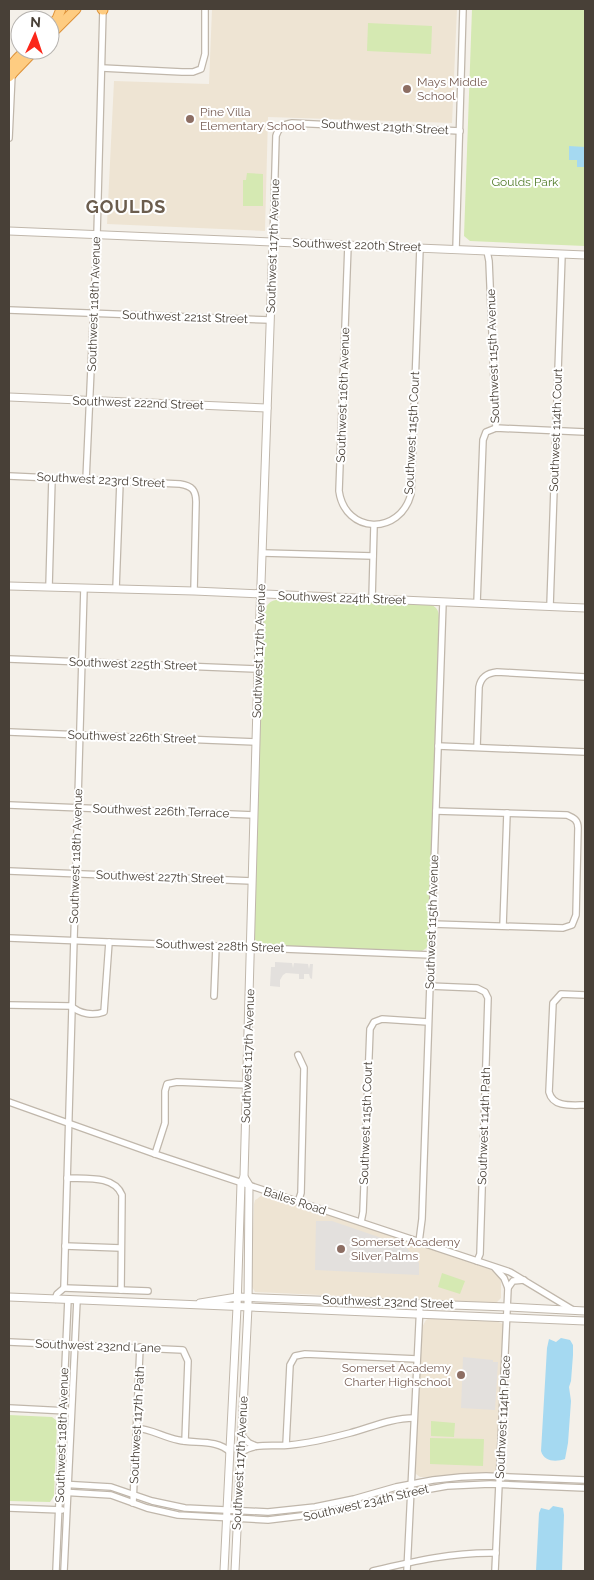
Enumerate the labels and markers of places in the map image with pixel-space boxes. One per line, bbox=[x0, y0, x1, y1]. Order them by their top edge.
place label: Mays Middle School bbox=[417, 75, 487, 103]
marker: Mays Middle School bbox=[401, 83, 413, 95]
place label: Pine Villa Elementary School bbox=[200, 105, 306, 133]
marker: Pine Villa Elementary School bbox=[184, 113, 196, 125]
place label: Somerset Academy Silver Palms bbox=[351, 1235, 461, 1263]
marker: Somerset Academy Silver Palms bbox=[335, 1243, 347, 1255]
place label: Somerset Academy Charter Highschool bbox=[342, 1361, 452, 1389]
marker: Somerset Academy Charter Highschool bbox=[455, 1369, 467, 1381]

